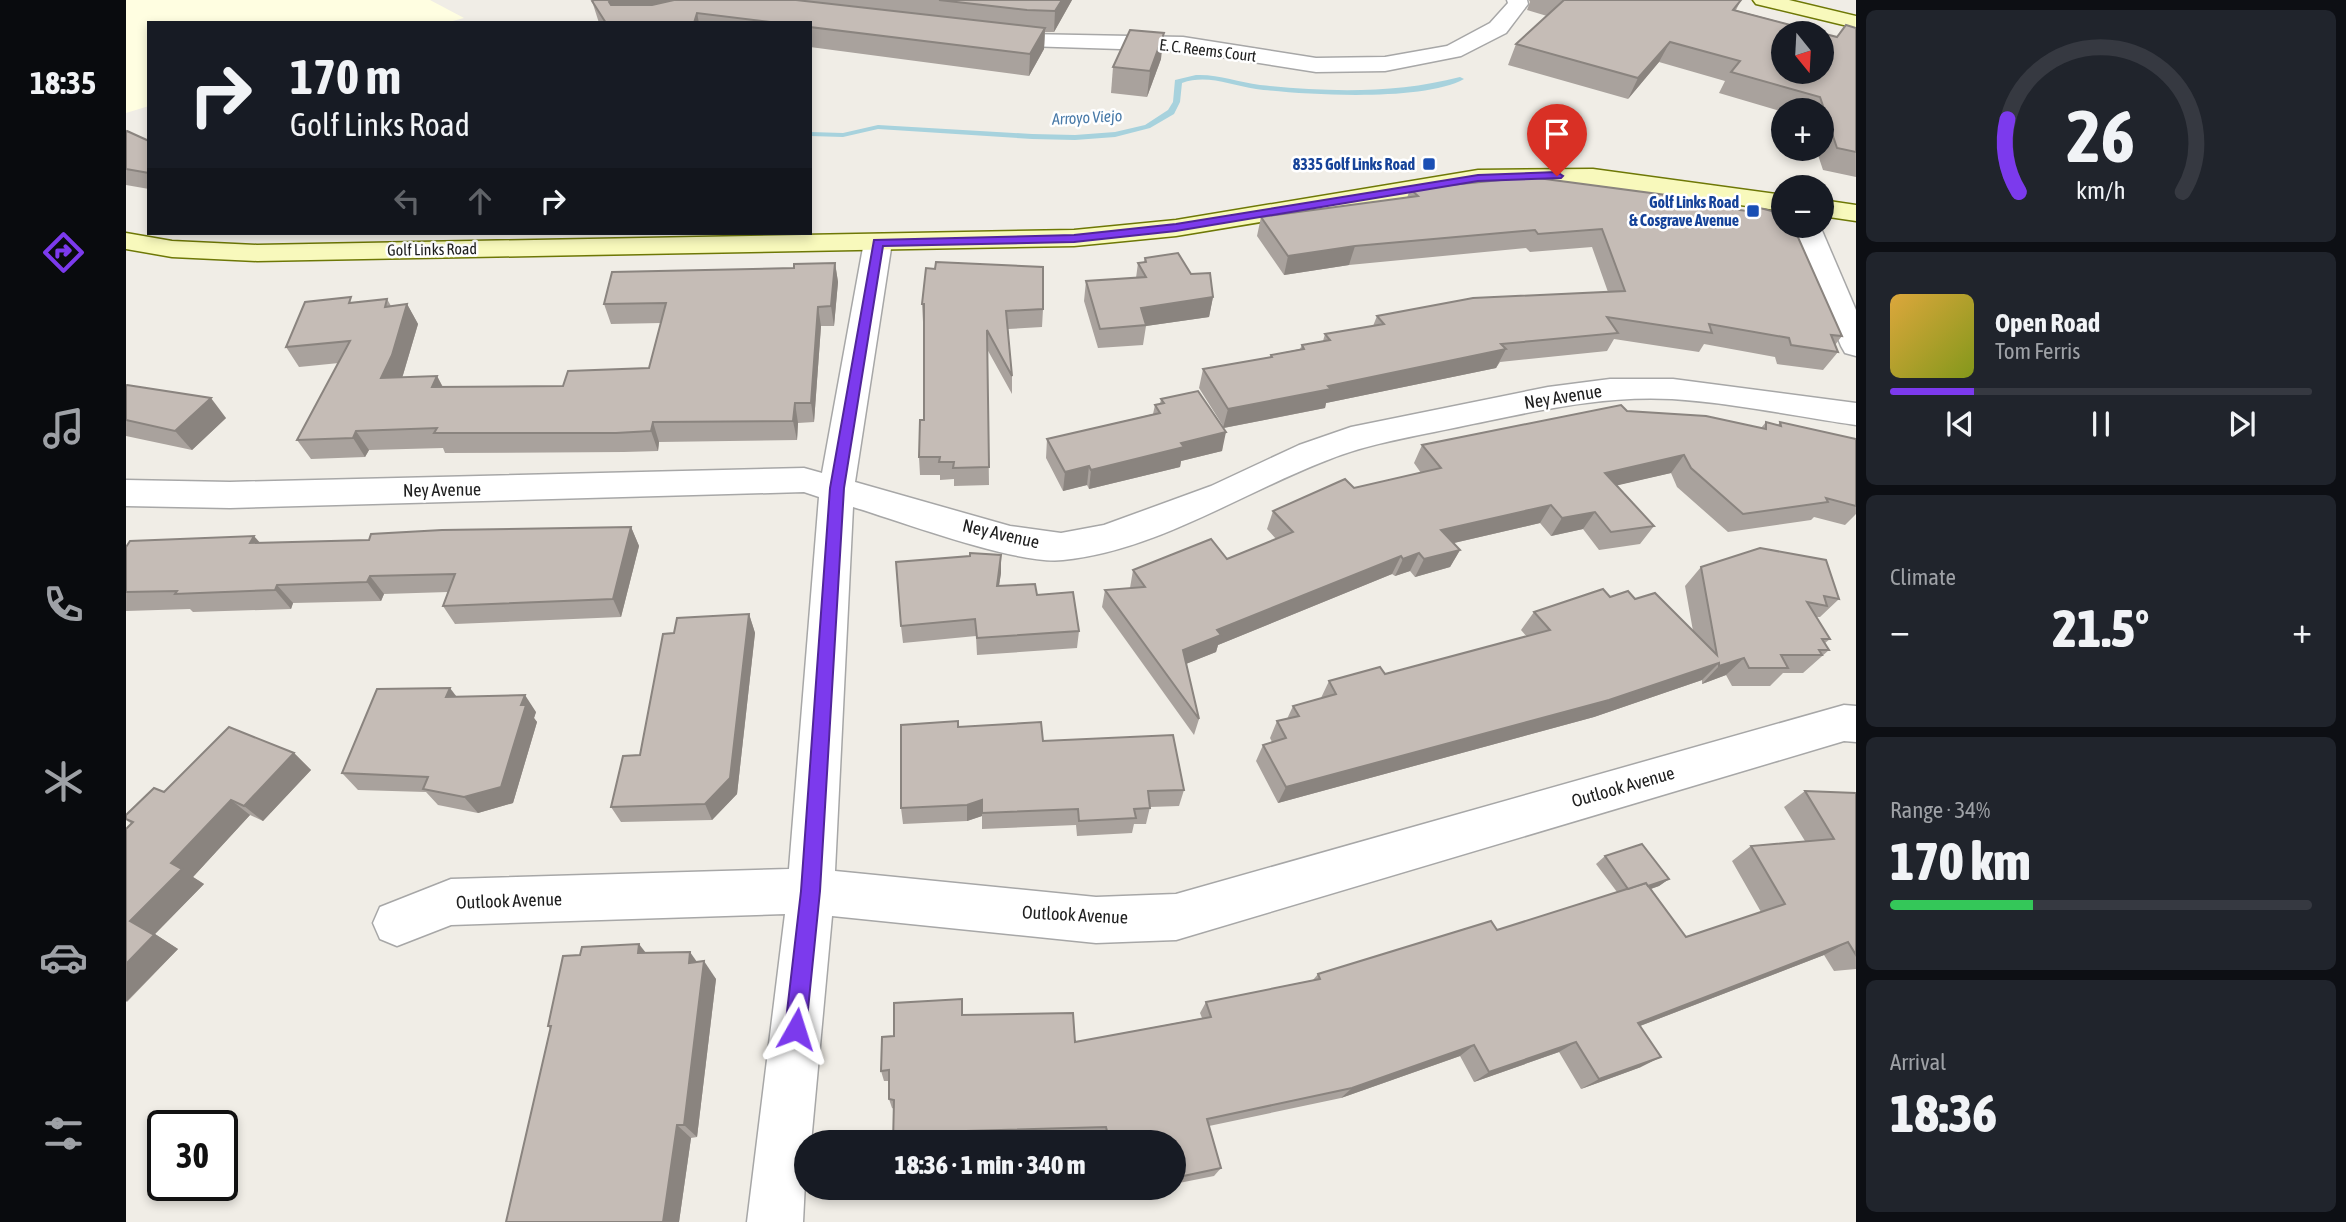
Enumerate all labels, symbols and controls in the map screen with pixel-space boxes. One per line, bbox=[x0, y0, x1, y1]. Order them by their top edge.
north arrow bbox=[1771, 21, 1834, 84]
map controls bbox=[1771, 21, 1834, 238]
street label: E. C. Reems Court bbox=[1159, 35, 1258, 65]
text: 170 m bbox=[290, 48, 401, 104]
icon: right bbox=[175, 49, 266, 140]
text: 18:35 bbox=[30, 64, 96, 101]
text: 26 bbox=[2067, 95, 2135, 178]
button: + bbox=[1771, 98, 1834, 161]
pin bbox=[1527, 104, 1587, 176]
text: Golf Links Road bbox=[290, 106, 470, 143]
water label: Arroyo Viejo bbox=[1050, 106, 1123, 129]
icon: arrive bbox=[1538, 115, 1576, 153]
place label: 8335 Golf Links Road bbox=[1293, 155, 1415, 173]
marker: 8335 Golf Links Road bbox=[1421, 156, 1437, 172]
button: − bbox=[1771, 175, 1834, 238]
text: km/h bbox=[2076, 176, 2126, 204]
icon: left bbox=[388, 182, 426, 220]
icon: ahead bbox=[461, 182, 499, 220]
icon: right bbox=[534, 182, 572, 220]
place label: Golf Links Road & Cosgrave Avenue bbox=[1629, 193, 1739, 229]
marker: Golf Links Road & Cosgrave Avenue bbox=[1745, 203, 1761, 219]
icon: directions bbox=[39, 228, 88, 277]
street label: Golf Links Road bbox=[387, 239, 477, 259]
text: Open Road bbox=[1995, 308, 2100, 338]
text: Tom Ferris bbox=[1995, 338, 2080, 364]
street label: Ney Avenue bbox=[1523, 380, 1603, 413]
icon: music bbox=[39, 404, 88, 453]
icon: previous bbox=[1941, 405, 1979, 443]
icon: pause bbox=[2082, 405, 2120, 443]
icon: next bbox=[2223, 405, 2261, 443]
street label: Ney Avenue bbox=[403, 478, 481, 501]
street label: Ney Avenue bbox=[961, 514, 1042, 553]
text: Climate bbox=[1890, 564, 1956, 590]
icon: phone bbox=[39, 580, 88, 629]
text: 21.5° bbox=[2053, 598, 2149, 658]
text: − bbox=[1890, 608, 1910, 651]
text: + bbox=[2292, 608, 2312, 651]
icon: climate bbox=[39, 757, 88, 806]
street label: Outlook Avenue bbox=[1569, 762, 1677, 811]
text: Range · 34% bbox=[1890, 797, 1990, 823]
text: 170 km bbox=[1890, 831, 2031, 891]
street label: Outlook Avenue bbox=[456, 888, 562, 913]
street label: Outlook Avenue bbox=[1021, 901, 1129, 928]
icon: car bbox=[39, 933, 88, 982]
position arrow bbox=[759, 992, 833, 1066]
text: Arrival bbox=[1890, 1049, 1946, 1075]
text: 18:36 bbox=[1890, 1083, 1997, 1143]
icon: filters bbox=[39, 1109, 88, 1158]
speed limit sign: 30 bbox=[147, 1110, 238, 1201]
text: 18:36 · 1 min · 340 m bbox=[895, 1150, 1085, 1180]

